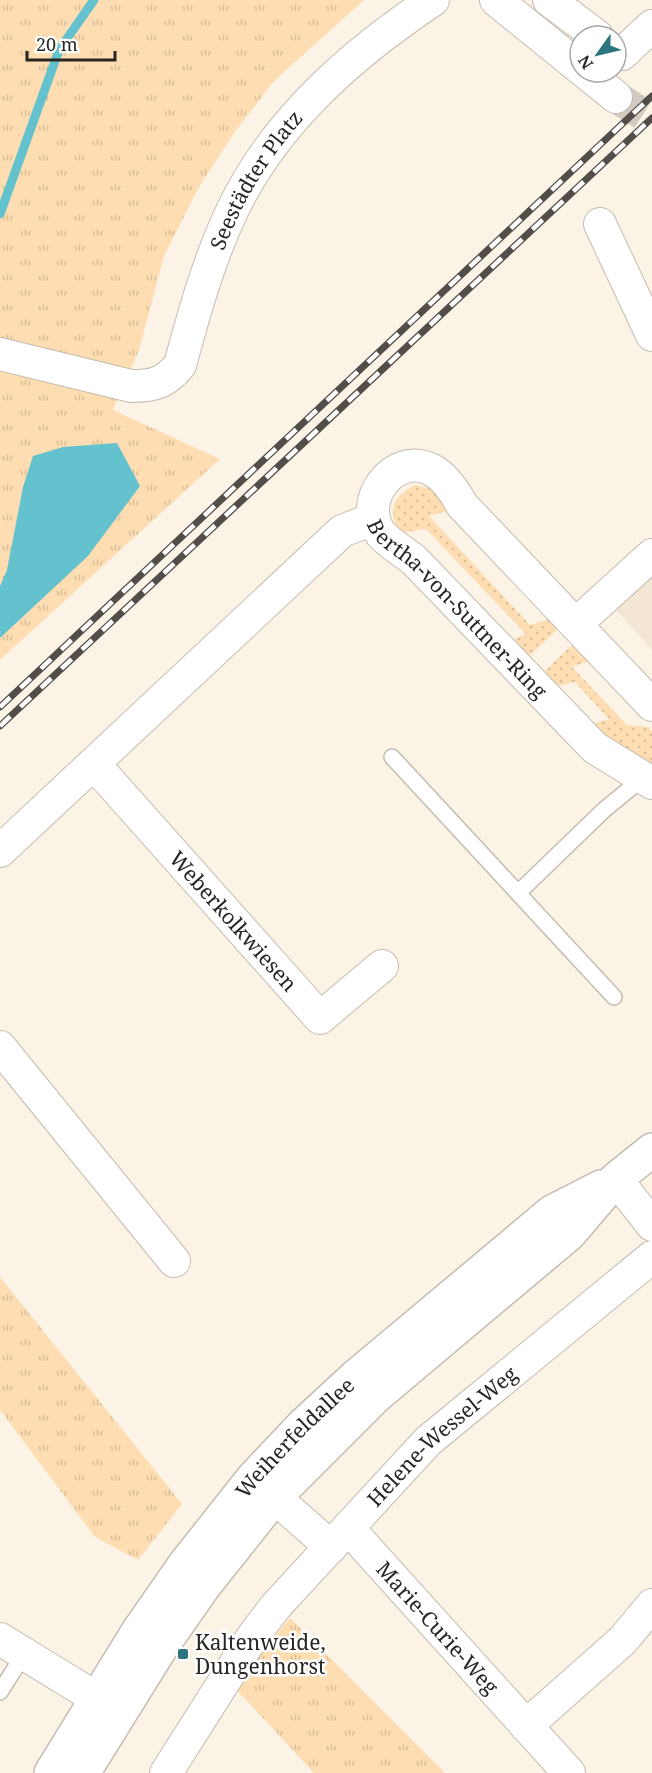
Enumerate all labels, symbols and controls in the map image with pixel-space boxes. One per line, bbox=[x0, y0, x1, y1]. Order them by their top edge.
scale bar bbox=[27, 24, 116, 62]
north arrow bbox=[568, 24, 628, 84]
text: 20 m bbox=[36, 32, 78, 56]
text: N bbox=[573, 51, 598, 74]
street label: Seestädter Platz bbox=[203, 104, 308, 254]
street label: Bertha-von-Suttner-Ring bbox=[361, 514, 554, 705]
street label: Weberkolkwiesen bbox=[164, 845, 304, 997]
street label: Helene-Wessel-Weg bbox=[361, 1359, 523, 1512]
street label: Weiherfeldallee bbox=[229, 1371, 360, 1504]
street label: Marie-Curie-Weg bbox=[370, 1555, 506, 1700]
place label: Kaltenweide, Dungenhorst bbox=[195, 1628, 326, 1680]
marker: Kaltenweide, Dungenhorst bbox=[176, 1647, 190, 1661]

